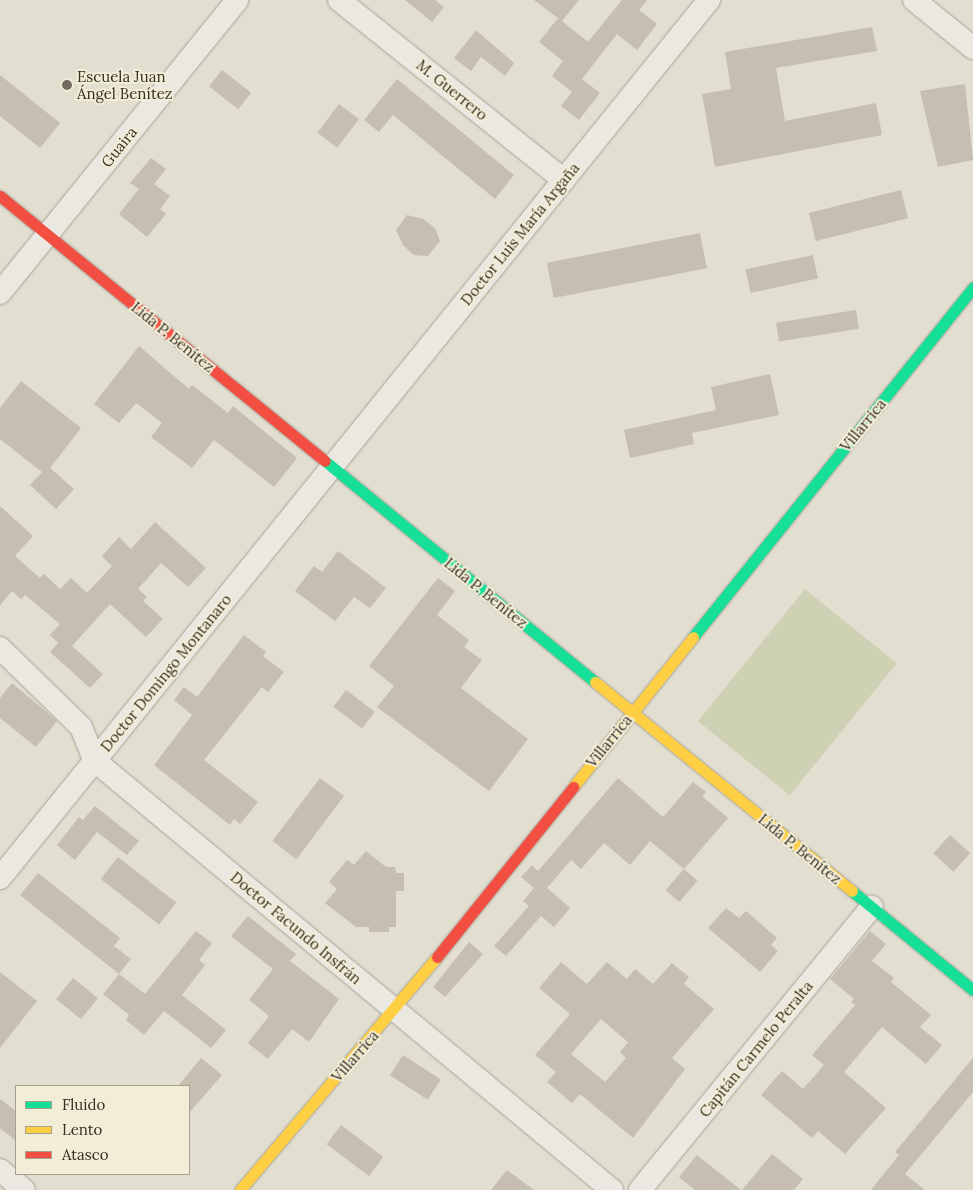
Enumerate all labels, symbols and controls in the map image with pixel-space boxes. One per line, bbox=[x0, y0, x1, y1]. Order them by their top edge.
street label: M. Guerrero bbox=[413, 56, 491, 124]
place label: Escuela Juan Ángel Benítez bbox=[77, 67, 172, 102]
marker: Escuela Juan Ángel Benítez bbox=[61, 79, 73, 91]
street label: Guaira bbox=[97, 123, 141, 171]
street label: Doctor Luís María Argaña bbox=[457, 159, 583, 309]
street label: Lida P. Benítez bbox=[128, 298, 218, 376]
street label: Villarrica bbox=[836, 395, 890, 455]
street label: Lida P. Benítez bbox=[441, 554, 531, 632]
street label: Doctor Domingo Montanaro bbox=[97, 591, 235, 755]
street label: Villarrica bbox=[582, 711, 636, 771]
street label: Lida P. Benítez bbox=[755, 810, 845, 888]
street label: Doctor Facundo Insfrán bbox=[227, 868, 365, 988]
street label: Capitán Carmelo Peralta bbox=[695, 977, 817, 1121]
street label: Villarrica bbox=[328, 1026, 382, 1086]
legend bbox=[15, 1085, 190, 1175]
text: Fluido bbox=[62, 1095, 105, 1114]
text: Lento bbox=[62, 1120, 102, 1139]
text: Atasco bbox=[62, 1145, 108, 1164]

